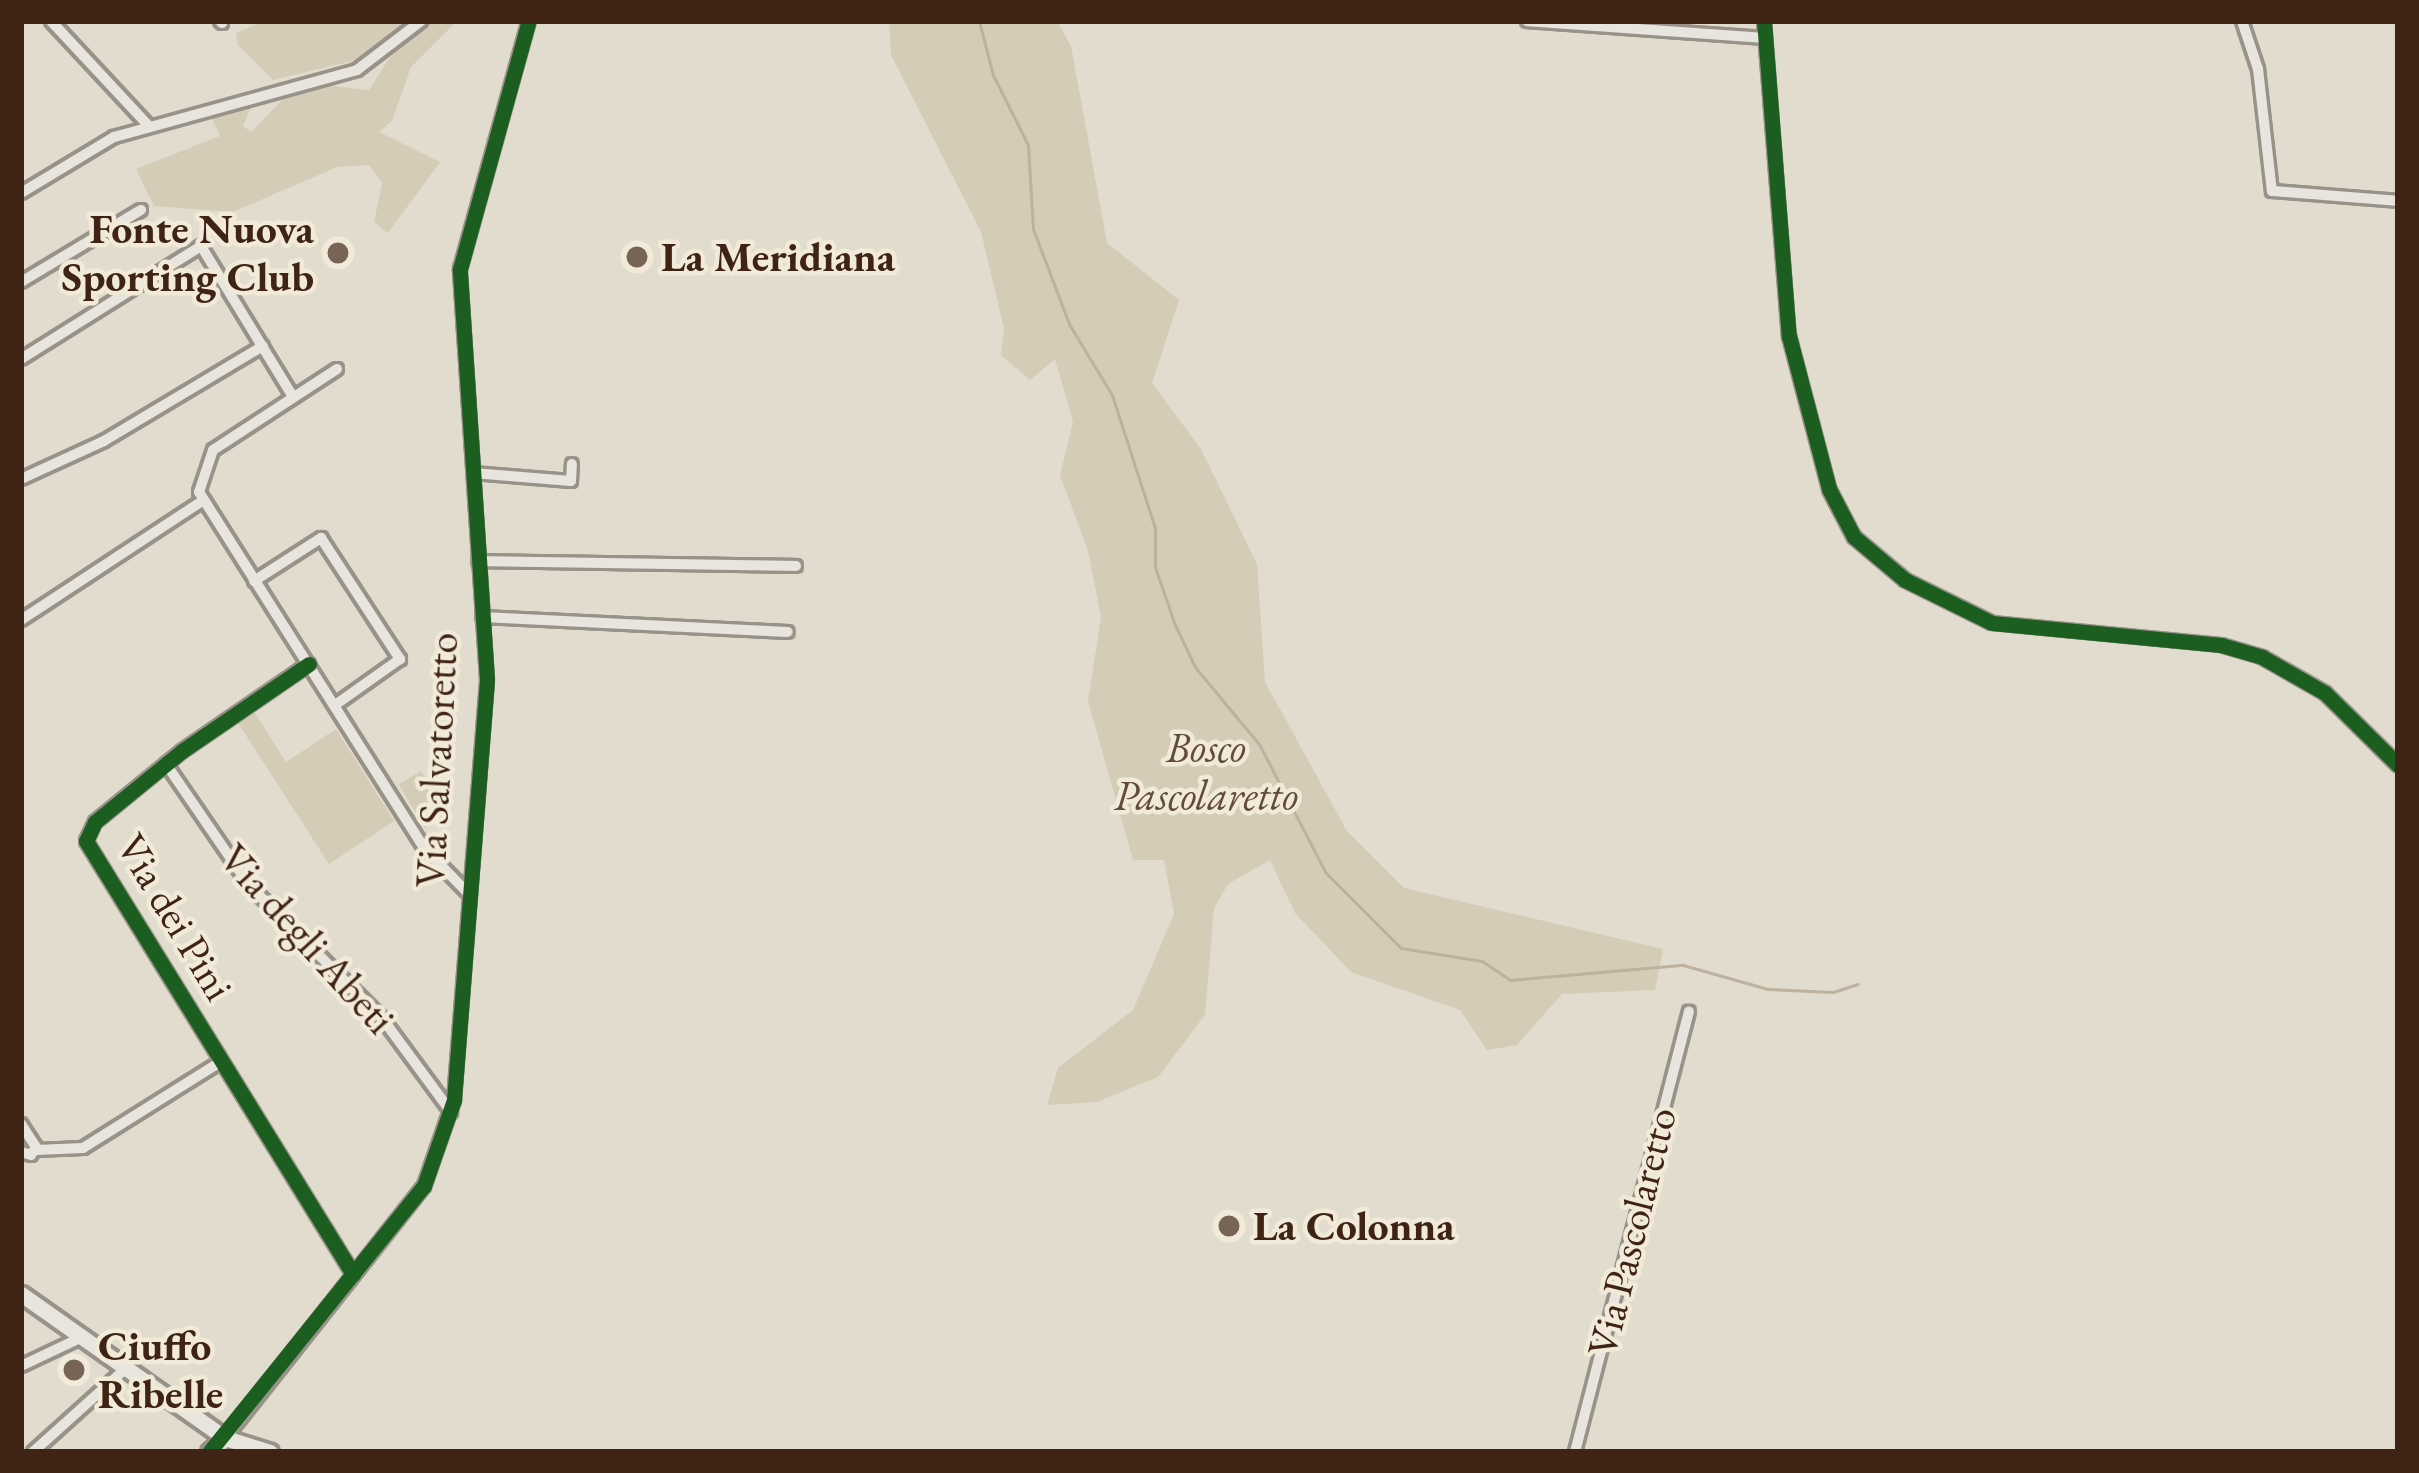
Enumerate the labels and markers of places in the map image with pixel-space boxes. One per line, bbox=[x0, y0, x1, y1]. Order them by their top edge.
place label: Fonte Nuova Sporting Club bbox=[61, 204, 314, 302]
place label: La Meridiana bbox=[661, 232, 895, 282]
marker: Fonte Nuova Sporting Club bbox=[325, 240, 351, 266]
marker: La Meridiana bbox=[624, 244, 650, 270]
place label: La Colonna bbox=[1253, 1201, 1455, 1251]
marker: La Colonna bbox=[1216, 1213, 1242, 1239]
place label: Ciuffo Ribelle bbox=[98, 1321, 223, 1420]
marker: Ciuffo Ribelle bbox=[61, 1357, 87, 1383]

